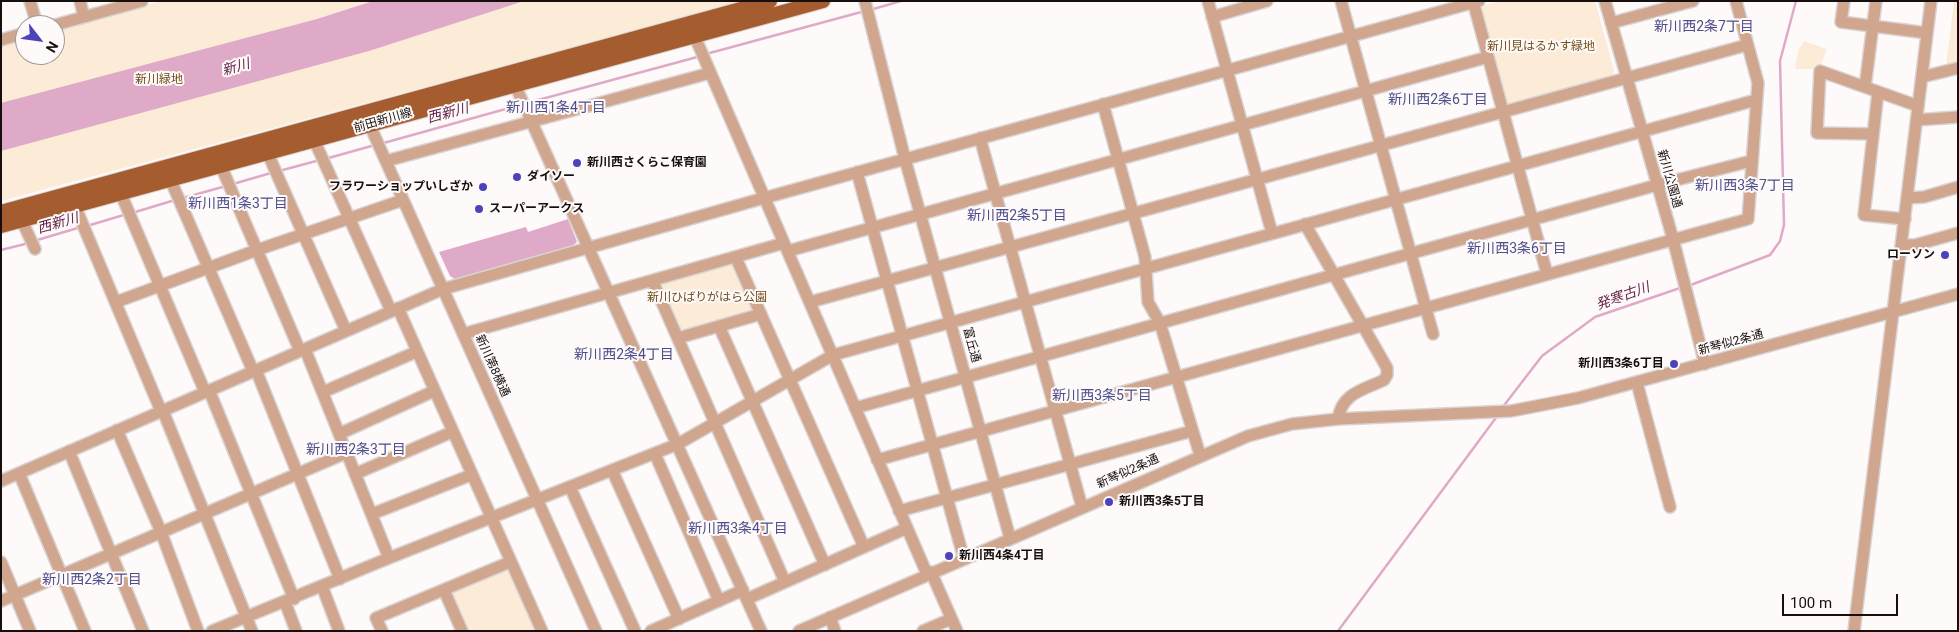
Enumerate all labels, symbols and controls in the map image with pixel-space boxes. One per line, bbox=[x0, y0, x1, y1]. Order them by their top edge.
north arrow bbox=[15, 15, 65, 65]
district label: 新川西2条7丁目 bbox=[1654, 19, 1754, 35]
text: N bbox=[43, 39, 62, 55]
park label: 新川見はるかす緑地 bbox=[1487, 40, 1595, 54]
water label: 新川 bbox=[220, 56, 252, 80]
park label: 新川緑地 bbox=[135, 73, 183, 87]
district label: 新川西2条6丁目 bbox=[1388, 92, 1488, 108]
water label: 西新川 bbox=[426, 100, 470, 128]
district label: 新川西1条4丁目 bbox=[506, 100, 606, 116]
street label: 前田新川線 bbox=[352, 106, 414, 136]
street label: 新川公園通 bbox=[1654, 148, 1684, 210]
place label: 新川西さくらこ保育園 bbox=[587, 156, 707, 170]
marker: 新川西さくらこ保育園 bbox=[571, 157, 583, 169]
place label: ダイソー bbox=[527, 170, 575, 184]
marker: ダイソー bbox=[511, 171, 523, 183]
district label: 新川西3条7丁目 bbox=[1695, 178, 1795, 194]
place label: フラワーショップいしざか bbox=[329, 180, 473, 194]
marker: フラワーショップいしざか bbox=[477, 181, 489, 193]
district label: 新川西1条3丁目 bbox=[188, 196, 288, 212]
place label: スーパーアークス bbox=[489, 202, 584, 216]
marker: スーパーアークス bbox=[473, 203, 485, 215]
district label: 新川西2条5丁目 bbox=[967, 208, 1067, 224]
water label: 西新川 bbox=[35, 210, 81, 238]
district label: 新川西3条6丁目 bbox=[1467, 241, 1567, 257]
place label: ローソン bbox=[1887, 248, 1935, 262]
marker: ローソン bbox=[1939, 249, 1951, 261]
water label: 発寒古川 bbox=[1594, 280, 1652, 314]
park label: 新川ひばりがはら公園 bbox=[647, 291, 767, 305]
street label: 富丘通 bbox=[959, 326, 983, 364]
street label: 新琴似2条通 bbox=[1697, 327, 1765, 359]
street label: 新川第8横通 bbox=[472, 333, 512, 399]
district label: 新川西2条4丁目 bbox=[574, 347, 674, 363]
place label: 新川西3条6丁目 bbox=[1578, 357, 1664, 371]
marker: 新川西3条6丁目 bbox=[1668, 358, 1680, 370]
district label: 新川西3条5丁目 bbox=[1052, 388, 1152, 404]
district label: 新川西2条3丁目 bbox=[306, 442, 406, 458]
street label: 新琴似2条通 bbox=[1095, 452, 1161, 492]
place label: 新川西3条5丁目 bbox=[1119, 495, 1205, 509]
marker: 新川西3条5丁目 bbox=[1103, 496, 1115, 508]
district label: 新川西3条4丁目 bbox=[688, 521, 788, 537]
place label: 新川西4条4丁目 bbox=[959, 549, 1045, 563]
marker: 新川西4条4丁目 bbox=[943, 550, 955, 562]
district label: 新川西2条2丁目 bbox=[42, 572, 142, 588]
scale bar bbox=[1784, 584, 1900, 616]
text: 100 m bbox=[1790, 594, 1832, 612]

